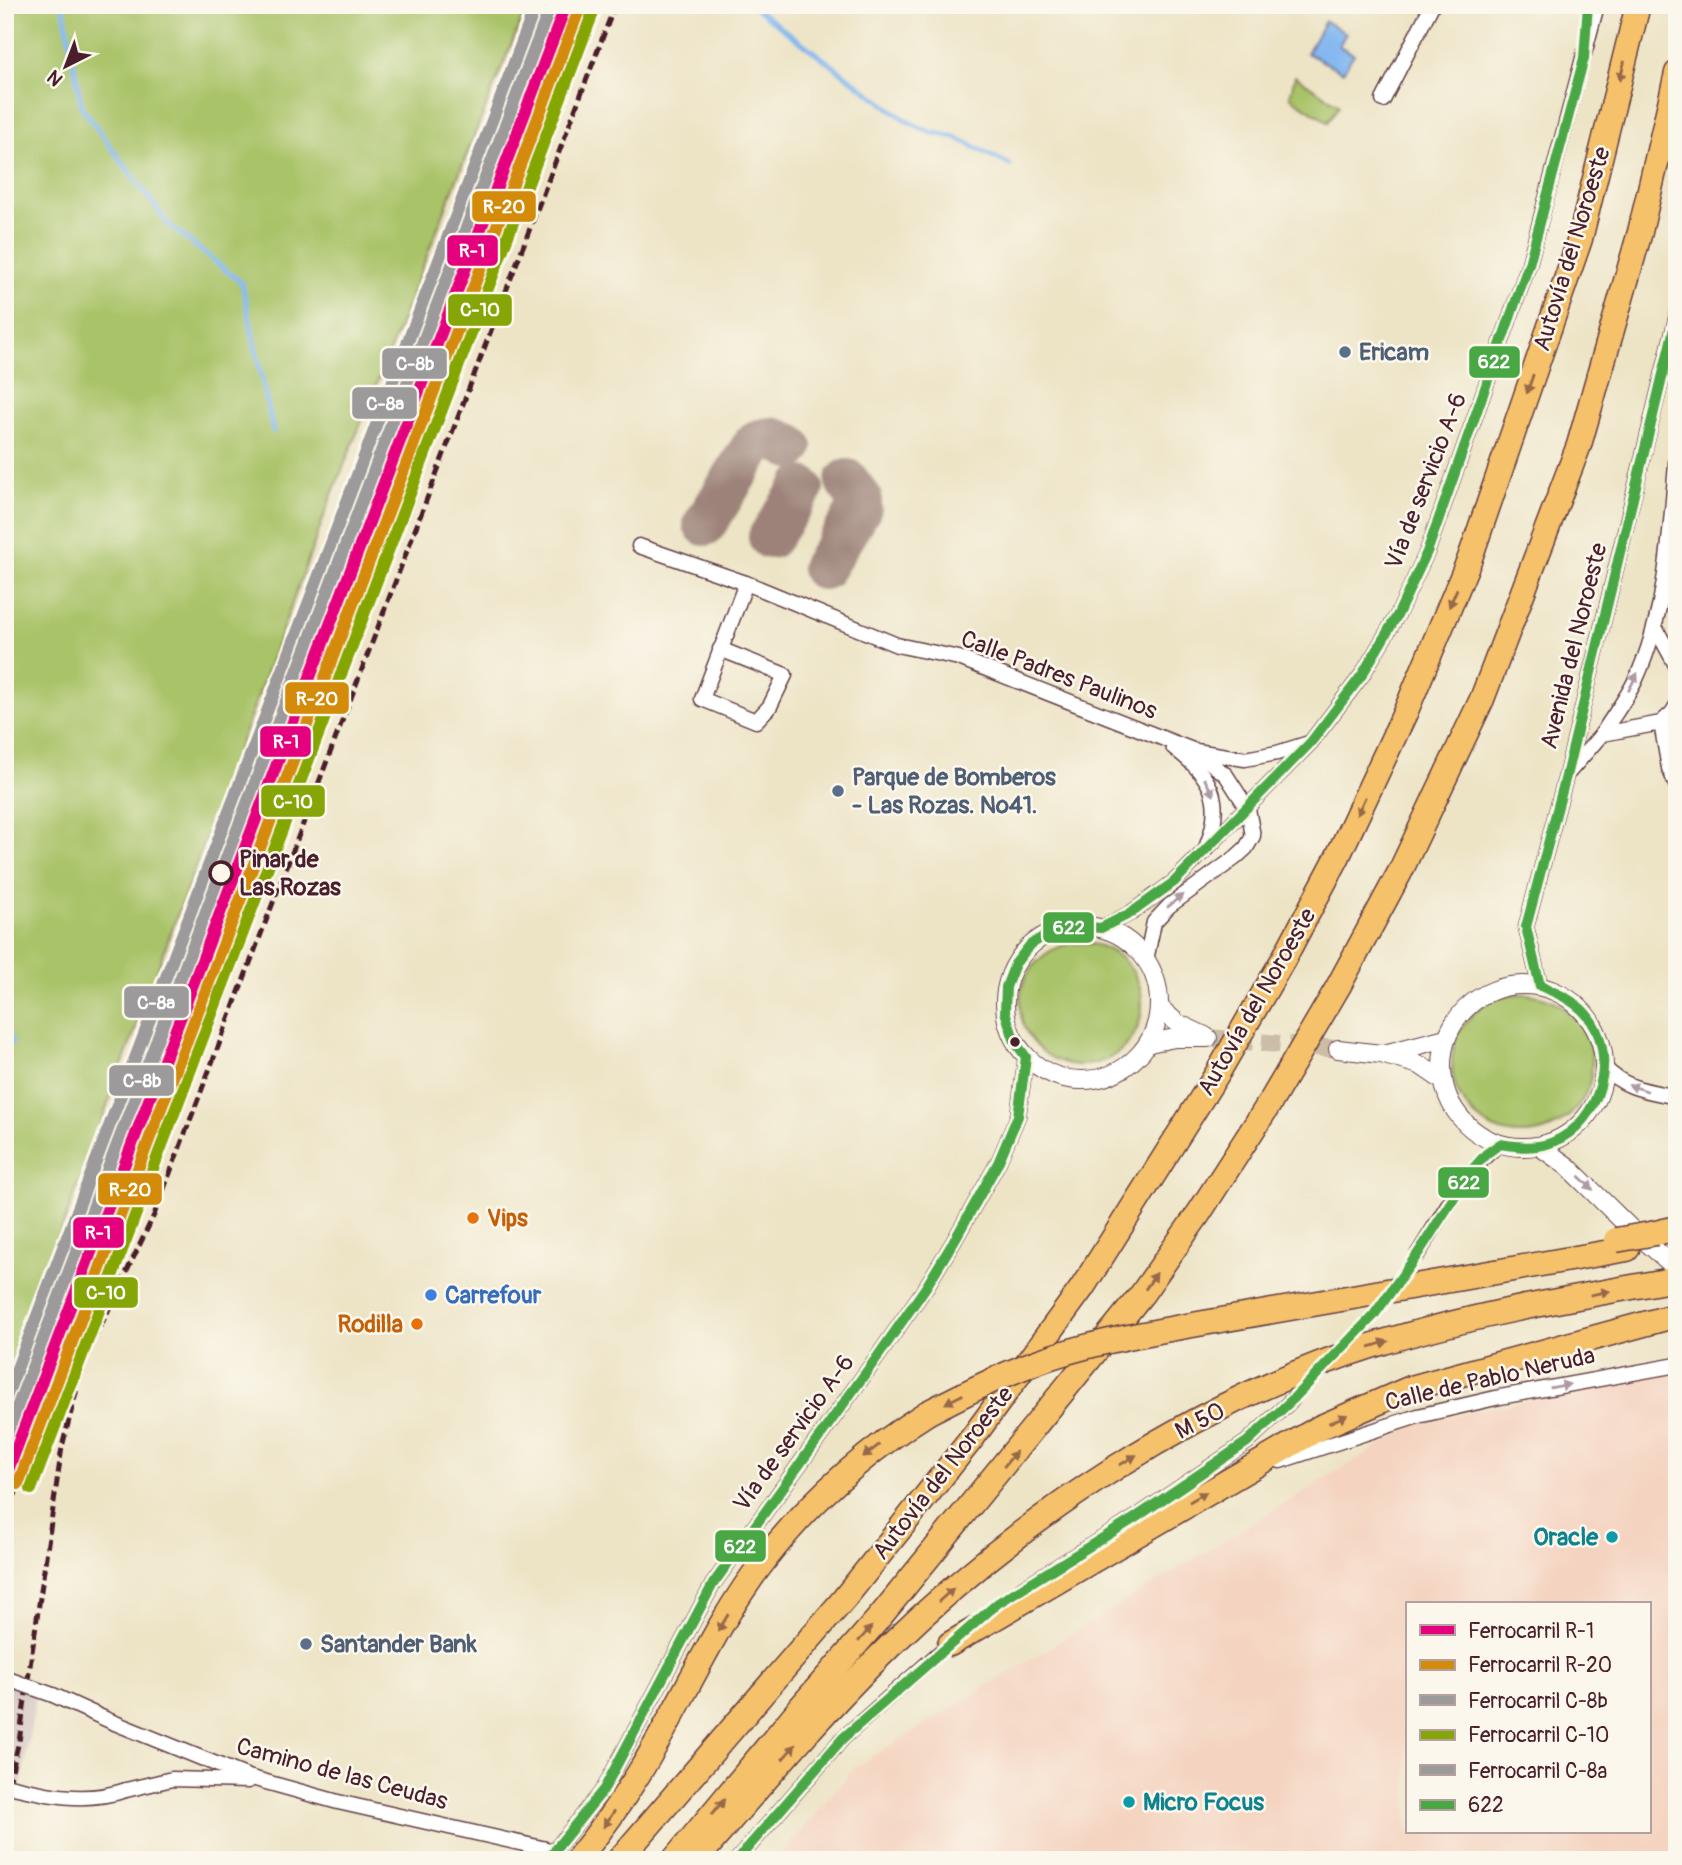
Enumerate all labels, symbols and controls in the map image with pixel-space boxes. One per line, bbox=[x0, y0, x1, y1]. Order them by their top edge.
north arrow bbox=[32, 32, 102, 102]
one-way arrow bbox=[1616, 61, 1627, 83]
text: N bbox=[42, 65, 68, 91]
street label: Autovía del Noroeste bbox=[1527, 143, 1617, 355]
line badge: R-20 bbox=[471, 190, 537, 223]
text: R-20 bbox=[483, 195, 525, 219]
line badge: R-1 bbox=[446, 234, 499, 267]
text: R-1 bbox=[459, 239, 485, 263]
line badge: C-10 bbox=[447, 293, 513, 327]
text: C-10 bbox=[460, 298, 500, 322]
place label: Ericam bbox=[1359, 338, 1429, 367]
marker: Ericam bbox=[1337, 344, 1353, 360]
line badge: 622 bbox=[1468, 345, 1521, 379]
line badge: C-8b bbox=[381, 347, 448, 380]
text: 622 bbox=[1478, 350, 1511, 374]
text: C-8b bbox=[396, 352, 434, 376]
one-way arrow bbox=[1524, 373, 1535, 394]
line badge: C-8a bbox=[351, 386, 418, 420]
street label: Vía de servicio A-6 bbox=[1379, 388, 1473, 574]
text: C-8a bbox=[366, 392, 404, 416]
street label: Avenida del Noroeste bbox=[1534, 540, 1614, 752]
one-way arrow bbox=[1448, 587, 1459, 608]
street label: Calle Padres Paulinos bbox=[957, 624, 1162, 726]
one-way arrow bbox=[1627, 672, 1638, 692]
line badge: R-20 bbox=[284, 681, 350, 715]
text: R-20 bbox=[296, 687, 338, 711]
line badge: R-1 bbox=[259, 725, 312, 758]
text: R-1 bbox=[273, 730, 299, 754]
place label: Parque de Bomberos - Las Rozas. Nº41. bbox=[852, 763, 1056, 820]
one-way arrow bbox=[1202, 778, 1214, 798]
marker: Parque de Bomberos - Las Rozas. Nº41. bbox=[830, 783, 846, 799]
line badge: C-10 bbox=[260, 784, 326, 818]
text: C-10 bbox=[273, 790, 313, 814]
one-way arrow bbox=[1356, 795, 1367, 816]
place label: Pinar de Las Rozas bbox=[239, 845, 341, 902]
marker: Pinar de Las Rozas bbox=[209, 861, 233, 885]
one-way arrow bbox=[1166, 893, 1184, 909]
street label: Autovía del Noroeste bbox=[1191, 903, 1323, 1101]
line badge: 622 bbox=[1042, 911, 1095, 944]
text: 622 bbox=[1053, 916, 1086, 940]
line badge: C-8a bbox=[123, 985, 190, 1019]
text: C-8a bbox=[137, 991, 175, 1015]
unlabelled marker bbox=[1008, 1035, 1022, 1049]
line badge: C-8b bbox=[108, 1064, 175, 1097]
text: C-8b bbox=[123, 1069, 161, 1093]
one-way arrow bbox=[1627, 1082, 1648, 1092]
line badge: 622 bbox=[1437, 1166, 1490, 1199]
text: 622 bbox=[1448, 1171, 1481, 1195]
line badge: R-20 bbox=[97, 1172, 163, 1206]
one-way arrow bbox=[1577, 1175, 1595, 1191]
text: R-20 bbox=[109, 1178, 151, 1202]
place label: Vips bbox=[487, 1204, 528, 1233]
marker: Vips bbox=[465, 1210, 481, 1226]
line badge: R-1 bbox=[72, 1216, 125, 1249]
text: R-1 bbox=[85, 1221, 111, 1245]
one-way arrow bbox=[1144, 1272, 1158, 1290]
line badge: C-10 bbox=[73, 1276, 139, 1309]
text: C-10 bbox=[86, 1281, 126, 1305]
place label: Carrefour bbox=[445, 1281, 542, 1310]
marker: Carrefour bbox=[423, 1287, 439, 1303]
one-way arrow bbox=[1590, 1287, 1612, 1298]
place label: Rodilla bbox=[338, 1310, 403, 1339]
marker: Rodilla bbox=[409, 1316, 425, 1332]
one-way arrow bbox=[1369, 1339, 1390, 1349]
street label: Calle de Pablo Neruda bbox=[1382, 1341, 1598, 1417]
street label: Vía de servicio A-6 bbox=[727, 1349, 861, 1517]
street label: Autovía del Noroeste bbox=[866, 1380, 1020, 1565]
one-way arrow bbox=[1550, 1380, 1572, 1391]
one-way arrow bbox=[943, 1393, 963, 1405]
street label: M 50 bbox=[1170, 1396, 1230, 1446]
one-way arrow bbox=[1328, 1413, 1348, 1425]
one-way arrow bbox=[862, 1444, 880, 1459]
one-way arrow bbox=[1003, 1450, 1017, 1468]
one-way arrow bbox=[1119, 1453, 1138, 1466]
one-way arrow bbox=[1189, 1491, 1208, 1504]
place label: Oracle bbox=[1533, 1523, 1599, 1552]
line badge: 622 bbox=[714, 1529, 767, 1563]
marker: Oracle bbox=[1604, 1529, 1620, 1545]
text: 622 bbox=[724, 1535, 757, 1559]
one-way arrow bbox=[937, 1587, 955, 1603]
legend bbox=[1406, 1602, 1650, 1834]
one-way arrow bbox=[717, 1613, 729, 1632]
text: Ferrocarril R-1 bbox=[1468, 1618, 1594, 1645]
one-way arrow bbox=[857, 1625, 873, 1643]
place label: Santander Bank bbox=[320, 1630, 478, 1659]
marker: Santander Bank bbox=[298, 1636, 314, 1652]
text: Ferrocarril R-20 bbox=[1468, 1652, 1612, 1679]
text: Ferrocarril C-8b bbox=[1468, 1688, 1608, 1715]
text: Ferrocarril C-10 bbox=[1468, 1722, 1609, 1749]
street label: Camino de las Ceudas bbox=[233, 1732, 451, 1816]
one-way arrow bbox=[781, 1744, 796, 1761]
text: Ferrocarril C-8a bbox=[1468, 1758, 1607, 1785]
place label: Micro Focus bbox=[1143, 1788, 1264, 1817]
text: 622 bbox=[1468, 1792, 1504, 1819]
marker: Micro Focus bbox=[1121, 1794, 1137, 1810]
one-way arrow bbox=[710, 1799, 725, 1817]
one-way arrow bbox=[602, 1810, 616, 1828]

